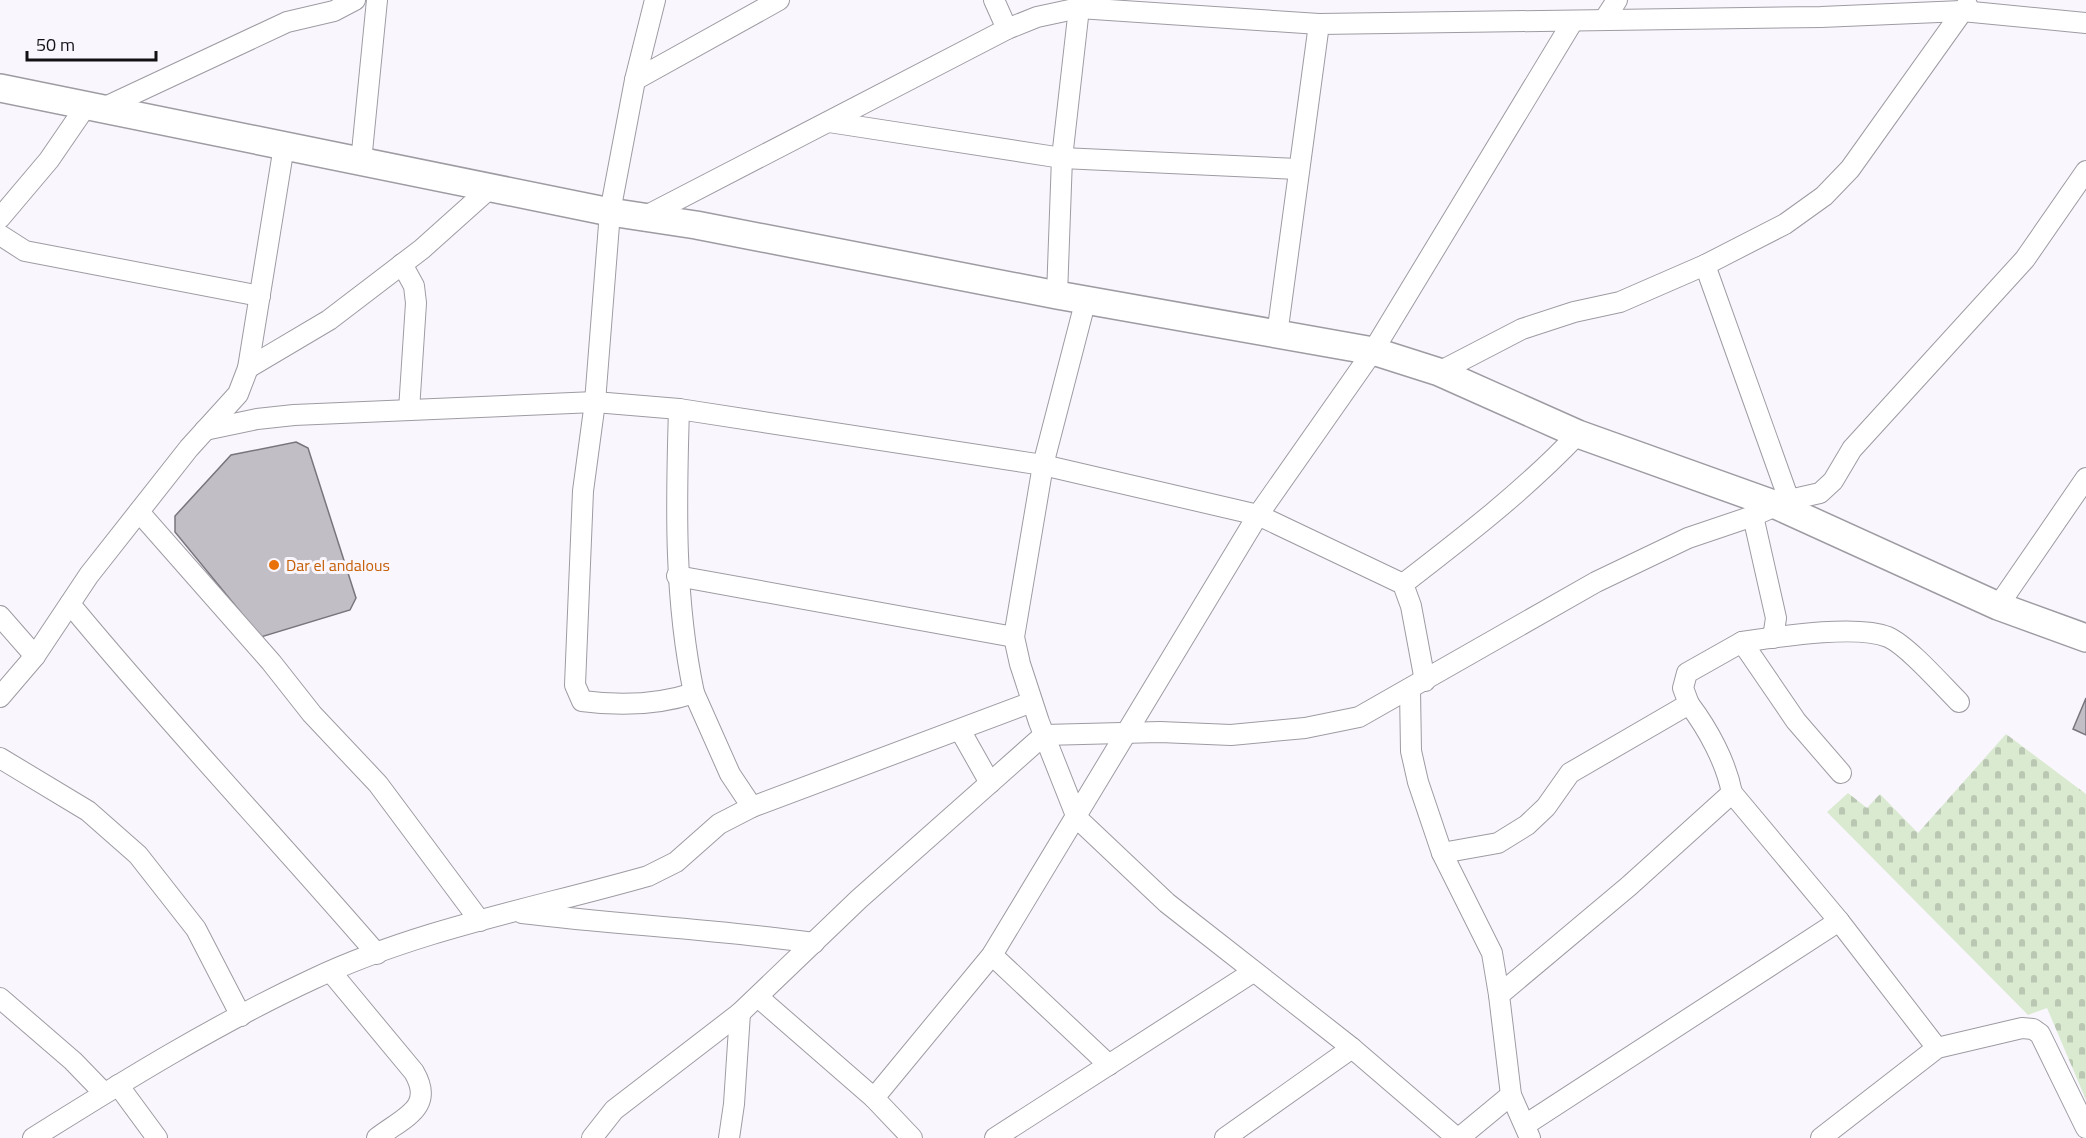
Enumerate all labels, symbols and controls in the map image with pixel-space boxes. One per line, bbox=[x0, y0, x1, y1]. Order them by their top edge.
scale bar bbox=[27, 24, 156, 62]
text: 50 m bbox=[36, 31, 75, 58]
place label: Dar el andalous bbox=[286, 553, 390, 577]
marker: Dar el andalous bbox=[267, 558, 281, 572]

